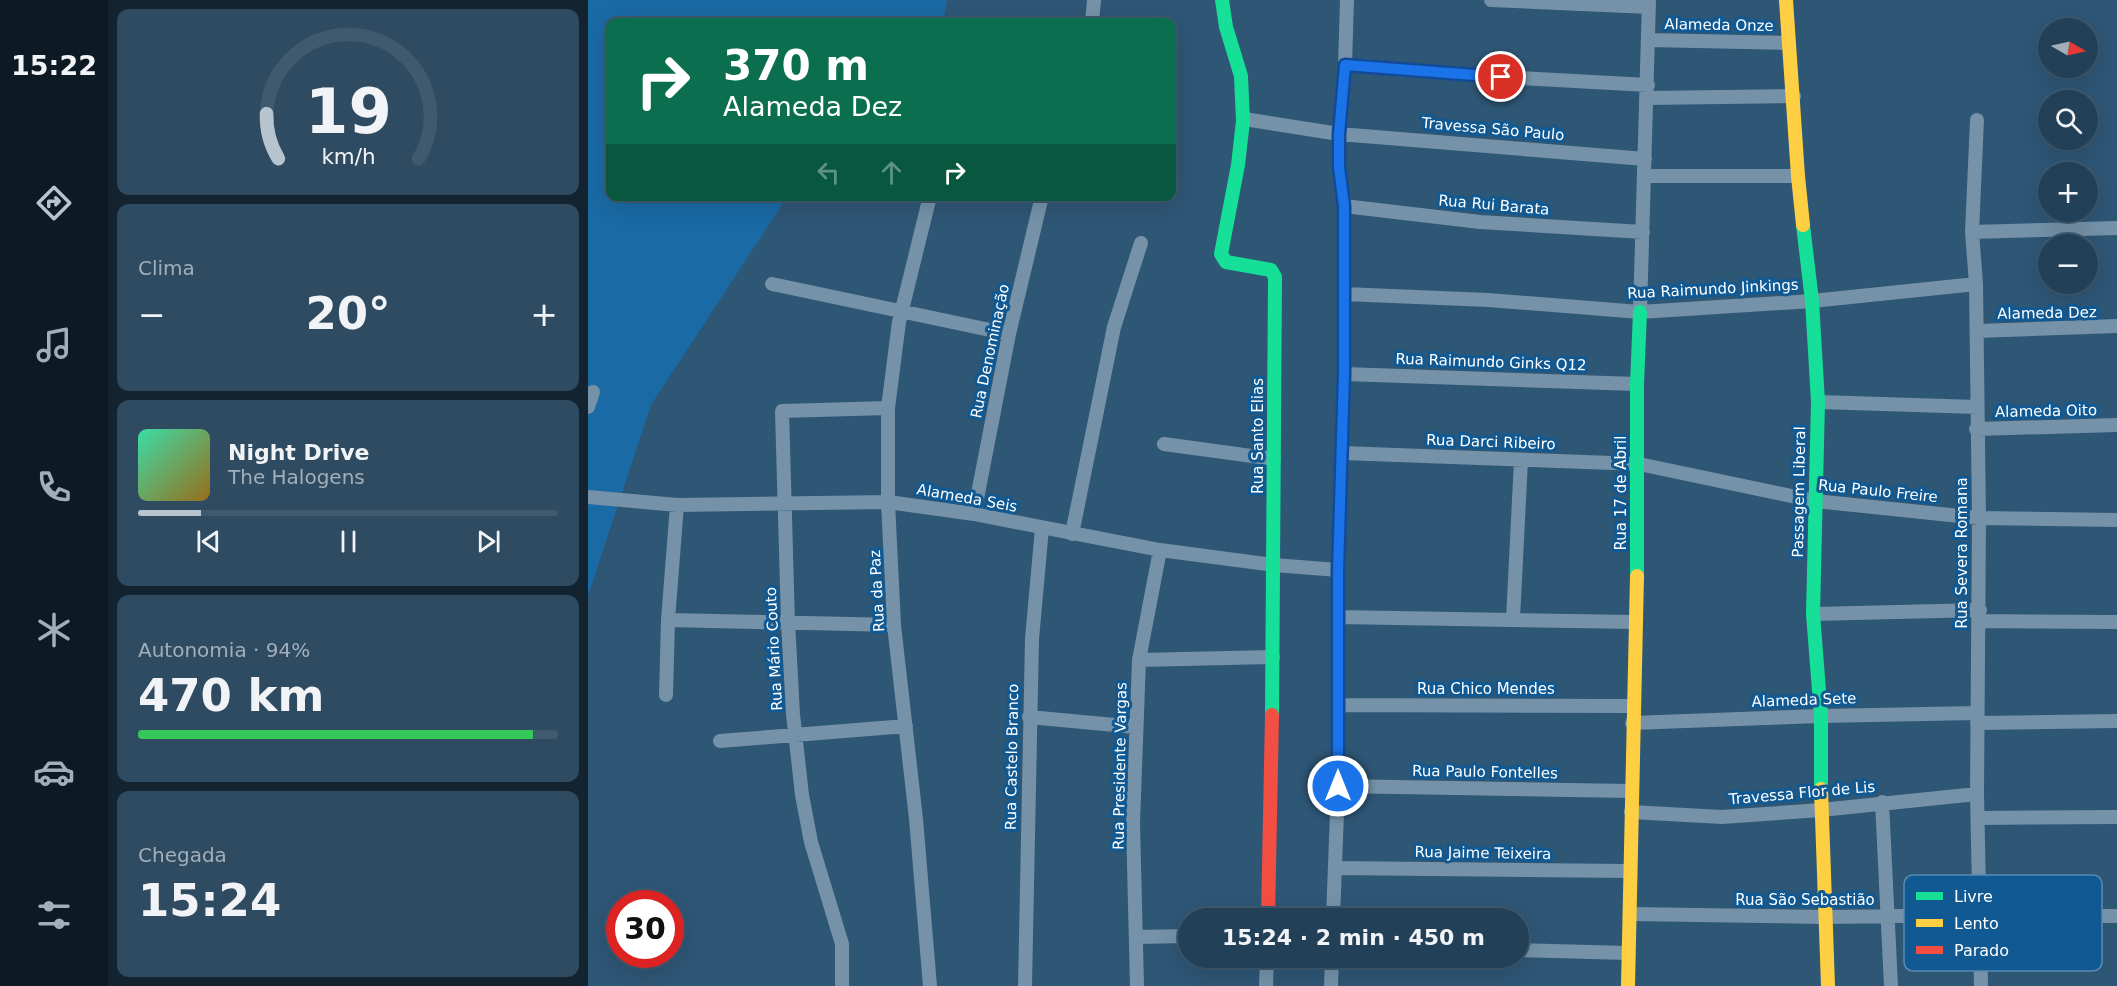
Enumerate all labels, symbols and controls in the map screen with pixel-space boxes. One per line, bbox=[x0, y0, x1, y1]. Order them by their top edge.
street label: Alameda Onze bbox=[1664, 15, 1774, 35]
north arrow bbox=[2038, 18, 2098, 78]
map controls bbox=[2038, 18, 2098, 294]
text: 370 m bbox=[723, 41, 869, 90]
icon: right bbox=[624, 42, 702, 120]
text: 15:22 bbox=[11, 50, 97, 81]
pin bbox=[1475, 51, 1526, 102]
icon: arrive bbox=[1484, 60, 1517, 93]
text: 19 bbox=[305, 75, 391, 148]
button: search bbox=[2038, 90, 2098, 150]
text: Alameda Dez bbox=[723, 91, 902, 122]
street label: Travessa São Paulo bbox=[1420, 114, 1565, 144]
text: km/h bbox=[321, 145, 375, 170]
icon: left bbox=[812, 156, 845, 189]
icon: ahead bbox=[875, 156, 908, 189]
icon: right bbox=[938, 156, 971, 189]
button: + bbox=[2038, 162, 2098, 222]
icon: directions bbox=[33, 182, 75, 224]
street label: Rua Rui Barata bbox=[1438, 191, 1550, 219]
button: − bbox=[2038, 234, 2098, 294]
text: Clima bbox=[138, 256, 195, 280]
street label: Rua Raimundo Jinkings bbox=[1627, 276, 1799, 302]
street label: Rua Denominação bbox=[967, 282, 1013, 420]
text: 20° bbox=[305, 287, 391, 340]
text: − bbox=[138, 295, 166, 334]
text: + bbox=[530, 295, 558, 334]
street label: Alameda Dez bbox=[1997, 303, 2097, 323]
icon: music bbox=[33, 324, 75, 366]
street label: Rua Raimundo Ginks Q12 bbox=[1395, 350, 1587, 374]
street label: Rua Santo Elias bbox=[1249, 378, 1267, 494]
street label: Alameda Oito bbox=[1995, 401, 2097, 421]
street label: Passagem Liberal bbox=[1789, 426, 1809, 558]
street label: Rua Darci Ribeiro bbox=[1426, 431, 1556, 453]
street label: Rua 17 de Abril bbox=[1612, 436, 1630, 550]
text: Night Drive bbox=[228, 440, 369, 465]
text: The Halogens bbox=[228, 465, 365, 489]
icon: phone bbox=[33, 466, 75, 508]
street label: Rua Paulo Freire bbox=[1817, 476, 1939, 506]
street label: Rua Severa Romana bbox=[1953, 477, 1971, 629]
street label: Alameda Seis bbox=[915, 480, 1019, 516]
icon: previous bbox=[192, 525, 225, 558]
icon: pause bbox=[332, 525, 365, 558]
icon: next bbox=[472, 525, 505, 558]
street label: Rua da Paz bbox=[866, 549, 888, 632]
street label: Rua Mário Couto bbox=[762, 587, 786, 711]
icon: climate bbox=[33, 609, 75, 651]
text: Autonomia · 94% bbox=[138, 638, 310, 662]
text: 470 km bbox=[138, 669, 324, 722]
street label: Rua Chico Mendes bbox=[1417, 680, 1555, 698]
street label: Rua Presidente Vargas bbox=[1110, 682, 1130, 850]
street label: Rua Castelo Branco bbox=[1002, 684, 1022, 830]
street label: Alameda Sete bbox=[1751, 689, 1857, 711]
icon: car bbox=[33, 751, 75, 793]
position arrow bbox=[1306, 754, 1370, 818]
street label: Rua Paulo Fontelles bbox=[1412, 762, 1558, 782]
street label: Travessa Flor de Lis bbox=[1727, 778, 1876, 808]
text: Chegada bbox=[138, 843, 227, 867]
street label: Rua Jaime Teixeira bbox=[1414, 843, 1552, 863]
text: 15:24 bbox=[138, 874, 281, 927]
legend bbox=[1904, 875, 2102, 971]
text: Livre bbox=[1954, 887, 1993, 906]
speed limit sign: 30 bbox=[606, 890, 684, 968]
street label: Rua São Sebastião bbox=[1735, 891, 1875, 909]
icon: filters bbox=[33, 894, 75, 936]
text: Lento bbox=[1954, 914, 1999, 933]
text: 15:24 · 2 min · 450 m bbox=[1222, 925, 1485, 950]
text: Parado bbox=[1954, 941, 2009, 960]

